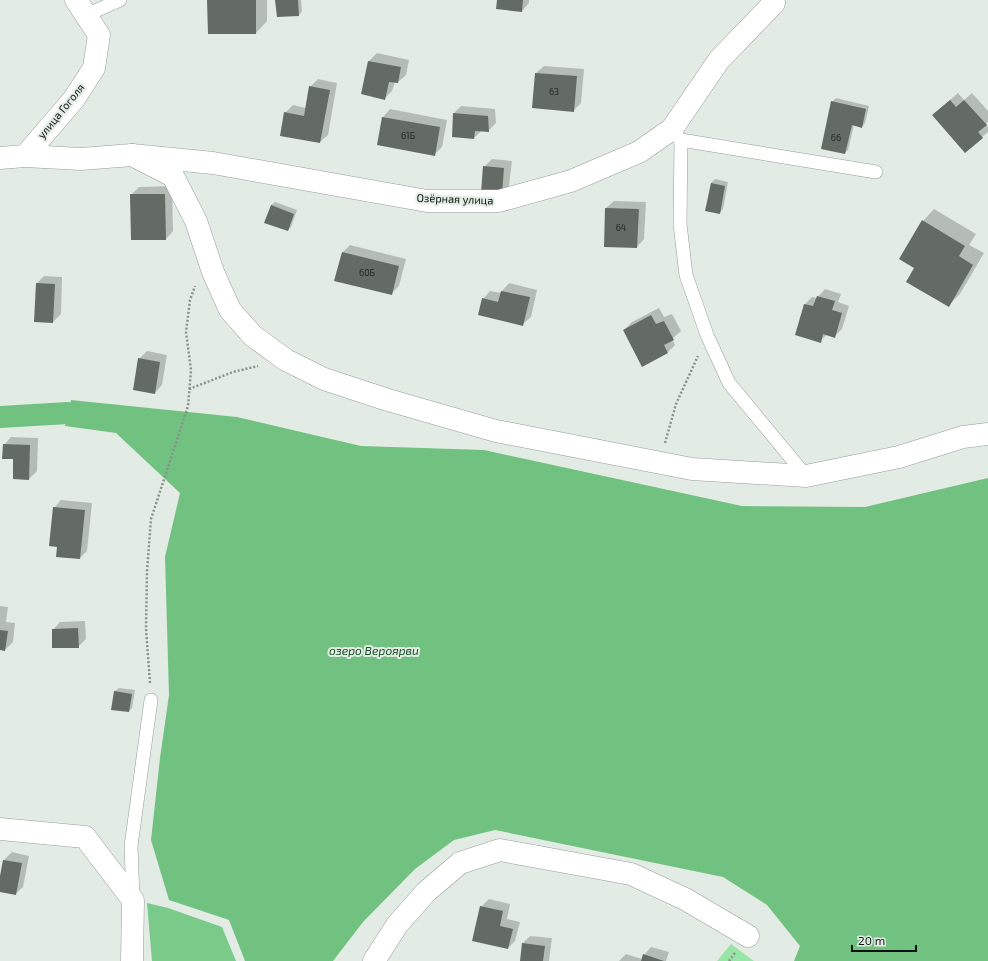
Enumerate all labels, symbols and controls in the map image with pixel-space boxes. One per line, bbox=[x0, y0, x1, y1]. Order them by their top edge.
street label: улица Гоголя bbox=[35, 81, 87, 141]
house number: 63 bbox=[549, 86, 559, 97]
house number: 61Б bbox=[401, 130, 415, 141]
house number: 66 bbox=[831, 132, 841, 143]
street label: Озёрная улица bbox=[416, 191, 494, 207]
house number: 64 bbox=[616, 222, 627, 233]
house number: 60Б bbox=[359, 267, 375, 278]
water label: озеро Вероярви bbox=[329, 643, 419, 657]
scale bar bbox=[852, 927, 916, 953]
text: 20 m bbox=[858, 933, 885, 947]

